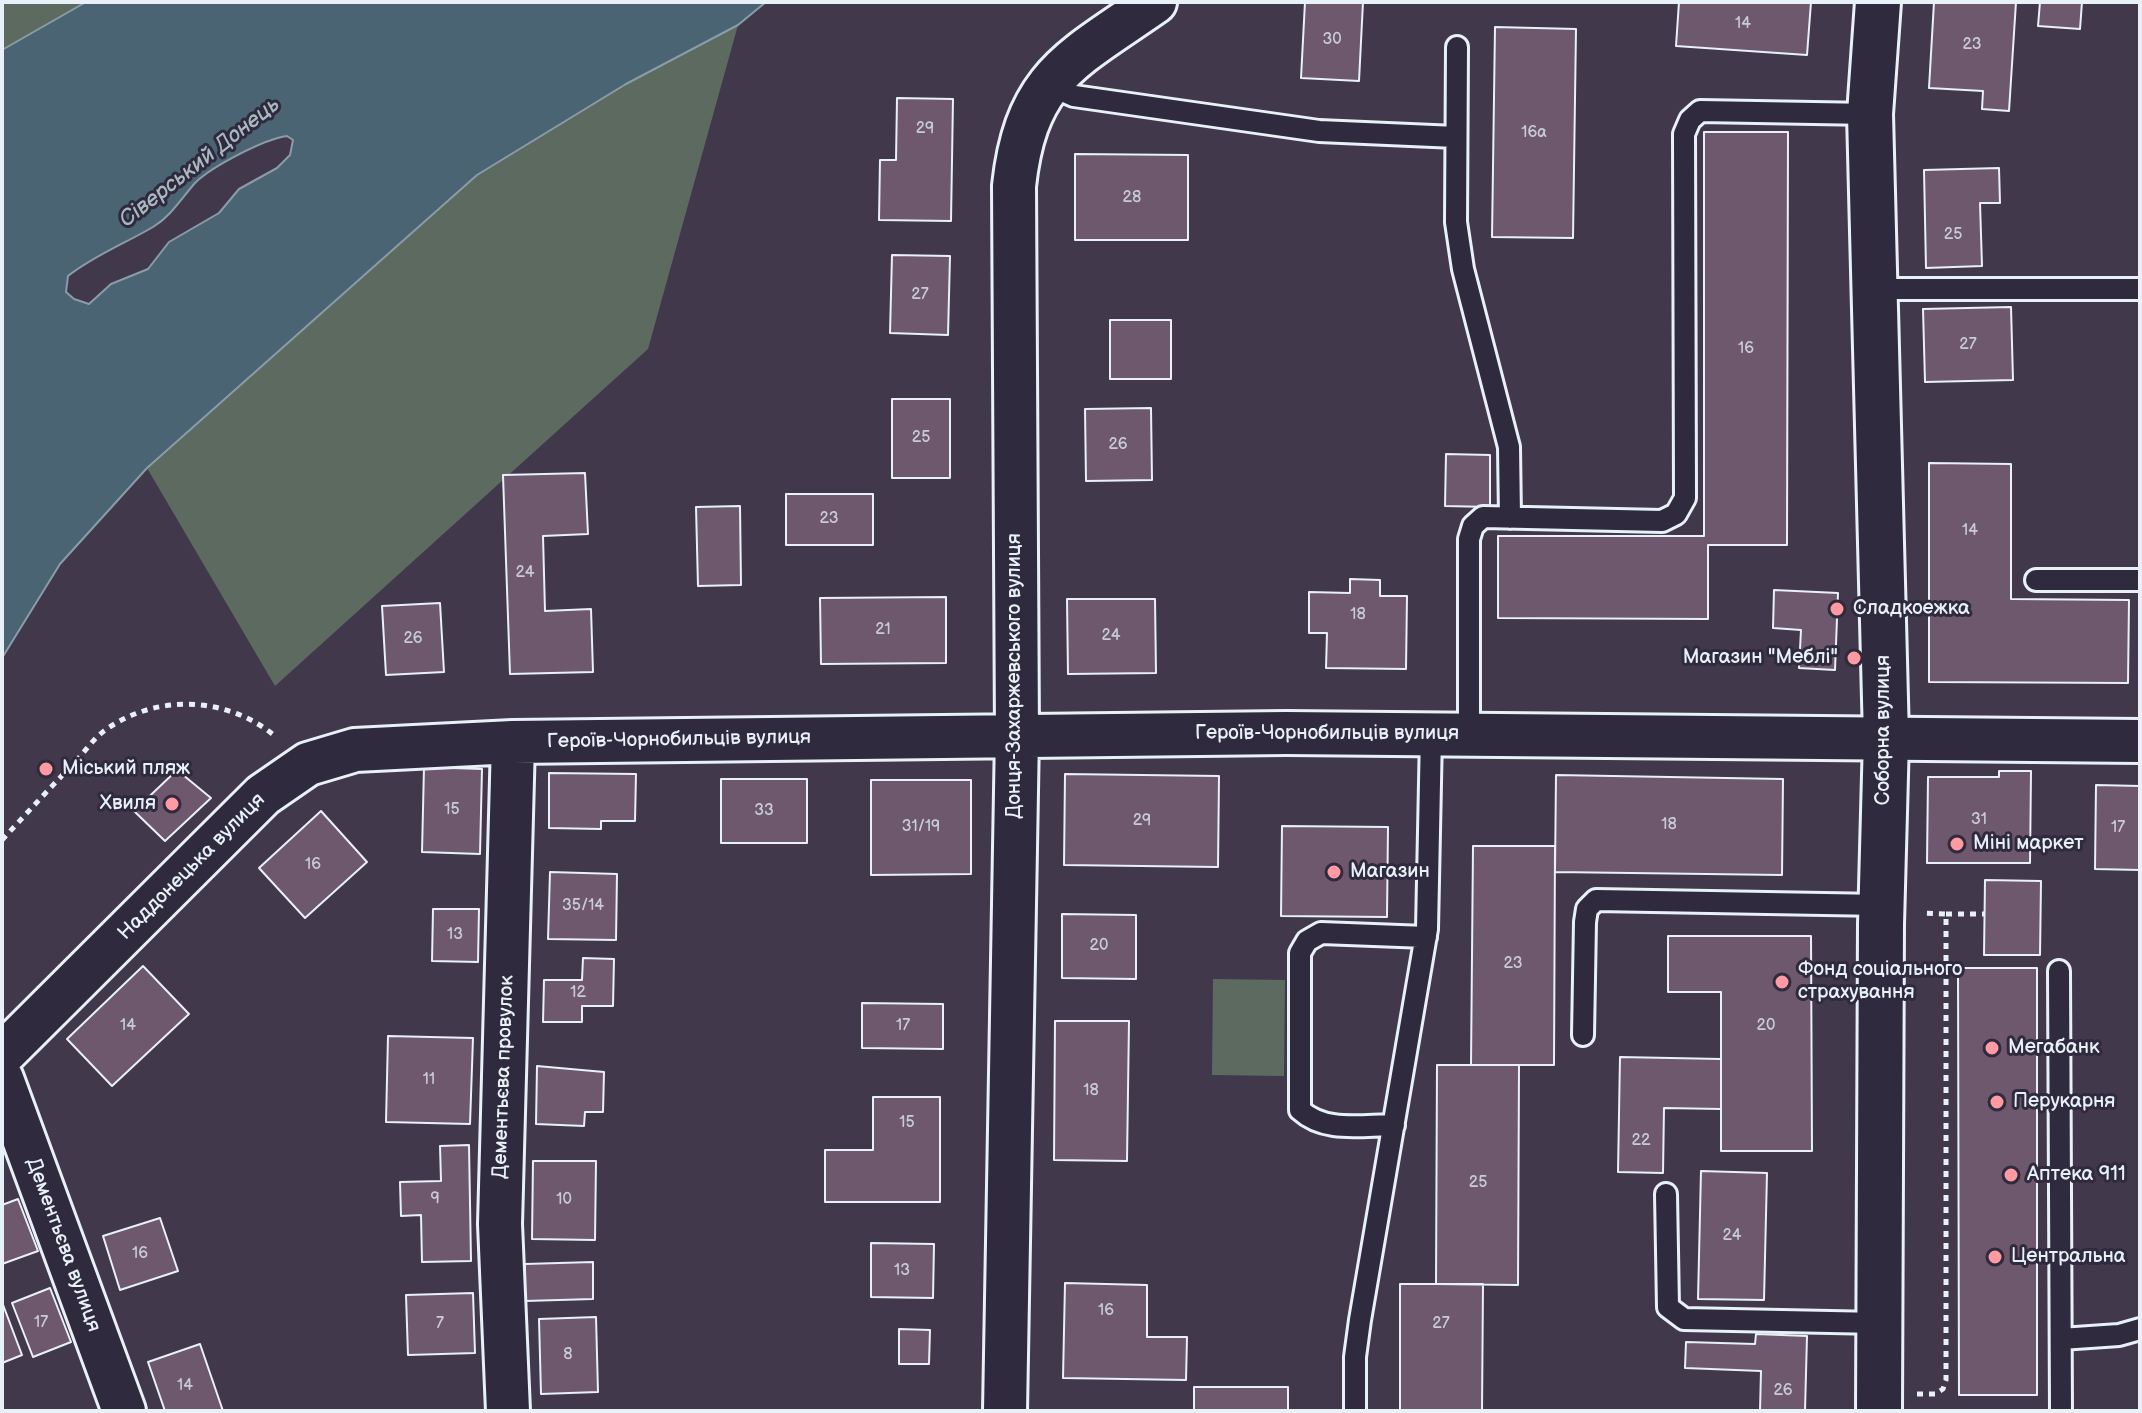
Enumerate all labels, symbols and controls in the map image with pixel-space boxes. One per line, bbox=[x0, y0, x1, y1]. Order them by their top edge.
house number: 14 bbox=[1735, 14, 1751, 34]
house number: 30 bbox=[1322, 30, 1342, 50]
house number: 23 bbox=[1963, 35, 1981, 55]
water label: Сіверський Донець bbox=[115, 92, 285, 234]
house number: 29 bbox=[916, 119, 934, 139]
house number: 16а bbox=[1521, 123, 1547, 143]
house number: 28 bbox=[1123, 188, 1141, 208]
house number: 25 bbox=[1944, 225, 1962, 245]
house number: 27 bbox=[911, 285, 929, 305]
house number: 27 bbox=[1959, 335, 1977, 355]
house number: 16 bbox=[1738, 339, 1754, 359]
house number: 25 bbox=[912, 428, 930, 448]
house number: 26 bbox=[1108, 435, 1128, 455]
house number: 23 bbox=[820, 509, 838, 529]
house number: 14 bbox=[1962, 521, 1978, 541]
street label: Донця-Захаржевського вулиця bbox=[1003, 533, 1027, 819]
house number: 24 bbox=[516, 563, 534, 583]
place label: Сладкоежка bbox=[1853, 597, 1970, 621]
marker: Сладкоежка bbox=[1828, 600, 1846, 618]
house number: 18 bbox=[1350, 605, 1366, 625]
house number: 21 bbox=[875, 620, 891, 640]
house number: 24 bbox=[1102, 626, 1120, 646]
house number: 26 bbox=[403, 629, 423, 649]
place label: Магазин "Меблі" bbox=[1683, 646, 1838, 670]
marker: Магазин "Меблі" bbox=[1845, 649, 1863, 667]
street label: Соборна вулиця bbox=[1872, 655, 1896, 805]
street label: Героїв-Чорнобильців вулиця bbox=[1195, 722, 1459, 746]
street label: Героїв-Чорнобильців вулиця bbox=[547, 726, 811, 754]
place label: Міський пляж bbox=[62, 757, 190, 781]
marker: Міський пляж bbox=[37, 760, 55, 778]
street label: Наддонецька вулиця bbox=[113, 788, 271, 946]
place label: Хвиля bbox=[100, 792, 156, 816]
marker: Хвиля bbox=[163, 795, 181, 813]
house number: 15 bbox=[444, 800, 460, 820]
house number: 33 bbox=[754, 801, 774, 821]
house number: 31 bbox=[1971, 810, 1987, 830]
house number: 29 bbox=[1133, 811, 1151, 831]
house number: 18 bbox=[1661, 815, 1677, 835]
house number: 31/19 bbox=[902, 817, 940, 837]
house number: 17 bbox=[2111, 818, 2125, 838]
place label: Міні маркет bbox=[1973, 832, 2084, 856]
marker: Міні маркет bbox=[1948, 835, 1966, 853]
house number: 16 bbox=[305, 855, 321, 875]
place label: Магазин bbox=[1350, 860, 1430, 884]
marker: Магазин bbox=[1325, 863, 1343, 881]
house number: 35/14 bbox=[562, 896, 604, 916]
house number: 13 bbox=[447, 925, 463, 945]
house number: 20 bbox=[1090, 936, 1108, 956]
house number: 23 bbox=[1504, 954, 1522, 974]
place label: Фонд соціального страхування bbox=[1798, 958, 1962, 1005]
marker: Фонд соціального страхування bbox=[1773, 973, 1791, 991]
street label: Дементьєва провулок bbox=[488, 975, 520, 1179]
house number: 12 bbox=[570, 983, 586, 1003]
house number: 14 bbox=[120, 1016, 136, 1036]
house number: 17 bbox=[896, 1016, 910, 1036]
house number: 20 bbox=[1757, 1016, 1775, 1036]
place label: Мегабанк bbox=[2008, 1036, 2100, 1060]
marker: Мегабанк bbox=[1983, 1039, 2001, 1057]
house number: 11 bbox=[423, 1070, 435, 1090]
house number: 18 bbox=[1083, 1081, 1099, 1101]
place label: Перукарня bbox=[2013, 1090, 2115, 1114]
marker: Перукарня bbox=[1988, 1093, 2006, 1111]
house number: 15 bbox=[899, 1113, 915, 1133]
house number: 22 bbox=[1632, 1131, 1650, 1151]
street label: Дементьєва вулиця bbox=[20, 1155, 106, 1335]
place label: Аптека 911 bbox=[2027, 1163, 2126, 1187]
marker: Аптека 911 bbox=[2002, 1166, 2020, 1184]
house number: 25 bbox=[1469, 1173, 1487, 1193]
house number: 9 bbox=[430, 1189, 440, 1209]
house number: 10 bbox=[556, 1190, 572, 1210]
house number: 24 bbox=[1723, 1226, 1741, 1246]
house number: 16 bbox=[132, 1244, 148, 1264]
place label: Центральна bbox=[2011, 1245, 2126, 1269]
marker: Центральна bbox=[1986, 1248, 2004, 1266]
house number: 13 bbox=[894, 1261, 910, 1281]
house number: 16 bbox=[1098, 1301, 1114, 1321]
house number: 17 bbox=[34, 1313, 48, 1333]
house number: 7 bbox=[436, 1314, 444, 1334]
house number: 27 bbox=[1432, 1314, 1450, 1334]
house number: 8 bbox=[563, 1345, 573, 1365]
house number: 14 bbox=[177, 1376, 193, 1396]
house number: 26 bbox=[1773, 1381, 1793, 1401]

